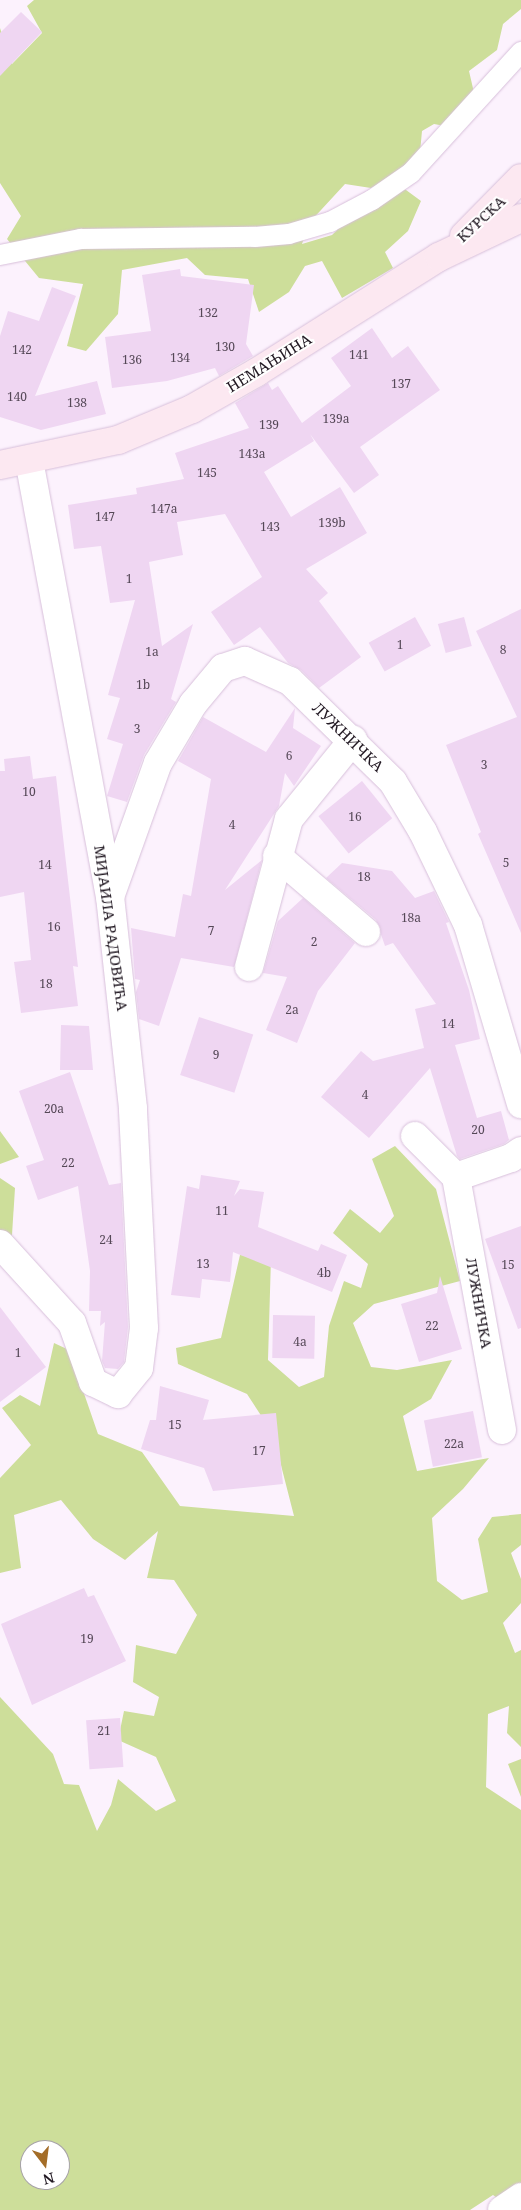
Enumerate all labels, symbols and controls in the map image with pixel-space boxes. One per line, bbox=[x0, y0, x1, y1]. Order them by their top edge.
street label: КУРСКА bbox=[453, 192, 509, 246]
house number: 132 bbox=[198, 306, 218, 320]
street label: НЕМАЊИНА bbox=[223, 330, 315, 396]
house number: 130 bbox=[215, 340, 235, 354]
house number: 142 bbox=[12, 343, 32, 357]
house number: 141 bbox=[349, 348, 369, 362]
house number: 134 bbox=[170, 351, 190, 365]
house number: 136 bbox=[122, 353, 142, 367]
house number: 137 bbox=[391, 377, 411, 391]
house number: 140 bbox=[7, 390, 27, 404]
house number: 138 bbox=[67, 396, 87, 410]
house number: 139a bbox=[323, 412, 349, 426]
house number: 139 bbox=[259, 418, 279, 432]
house number: 143a bbox=[239, 447, 265, 461]
house number: 145 bbox=[197, 466, 217, 480]
house number: 147a bbox=[151, 502, 177, 516]
house number: 147 bbox=[95, 510, 115, 524]
house number: 139b bbox=[318, 516, 346, 530]
house number: 143 bbox=[260, 520, 280, 534]
house number: 1 bbox=[126, 572, 132, 586]
house number: 1 bbox=[397, 638, 403, 652]
house number: 8 bbox=[500, 643, 506, 657]
house number: 1a bbox=[145, 645, 159, 659]
house number: 1b bbox=[136, 678, 150, 692]
street label: ЛУЖНИЧКА bbox=[309, 699, 387, 775]
house number: 3 bbox=[134, 722, 140, 736]
house number: 6 bbox=[286, 749, 292, 763]
house number: 3 bbox=[481, 758, 487, 772]
house number: 10 bbox=[22, 785, 36, 799]
house number: 16 bbox=[348, 810, 362, 824]
house number: 4 bbox=[229, 818, 235, 832]
street label: МИЈАИЛА РАДОВИЋА bbox=[90, 844, 132, 1012]
house number: 5 bbox=[503, 856, 509, 870]
house number: 14 bbox=[38, 858, 52, 872]
house number: 18 bbox=[357, 870, 371, 884]
house number: 18a bbox=[401, 911, 421, 925]
house number: 16 bbox=[47, 920, 61, 934]
house number: 7 bbox=[208, 924, 214, 938]
house number: 2 bbox=[311, 935, 317, 949]
house number: 18 bbox=[39, 977, 53, 991]
house number: 2a bbox=[285, 1003, 299, 1017]
house number: 14 bbox=[441, 1017, 455, 1031]
house number: 9 bbox=[213, 1048, 219, 1062]
house number: 4 bbox=[362, 1088, 368, 1102]
house number: 20a bbox=[44, 1102, 64, 1116]
house number: 20 bbox=[471, 1123, 485, 1137]
house number: 22 bbox=[61, 1156, 75, 1170]
house number: 11 bbox=[215, 1204, 229, 1218]
house number: 24 bbox=[99, 1233, 113, 1247]
street label: ЛУЖНИЧКА bbox=[462, 1256, 496, 1350]
house number: 13 bbox=[196, 1257, 210, 1271]
house number: 15 bbox=[501, 1258, 515, 1272]
house number: 4b bbox=[317, 1266, 331, 1280]
house number: 22 bbox=[425, 1319, 439, 1333]
house number: 4a bbox=[293, 1335, 307, 1349]
house number: 1 bbox=[15, 1346, 21, 1360]
house number: 15 bbox=[168, 1418, 182, 1432]
house number: 22a bbox=[444, 1437, 464, 1451]
house number: 17 bbox=[252, 1444, 266, 1458]
house number: 19 bbox=[80, 1632, 94, 1646]
house number: 21 bbox=[97, 1724, 111, 1738]
north arrow bbox=[20, 2140, 70, 2190]
text: N bbox=[41, 2168, 57, 2190]

